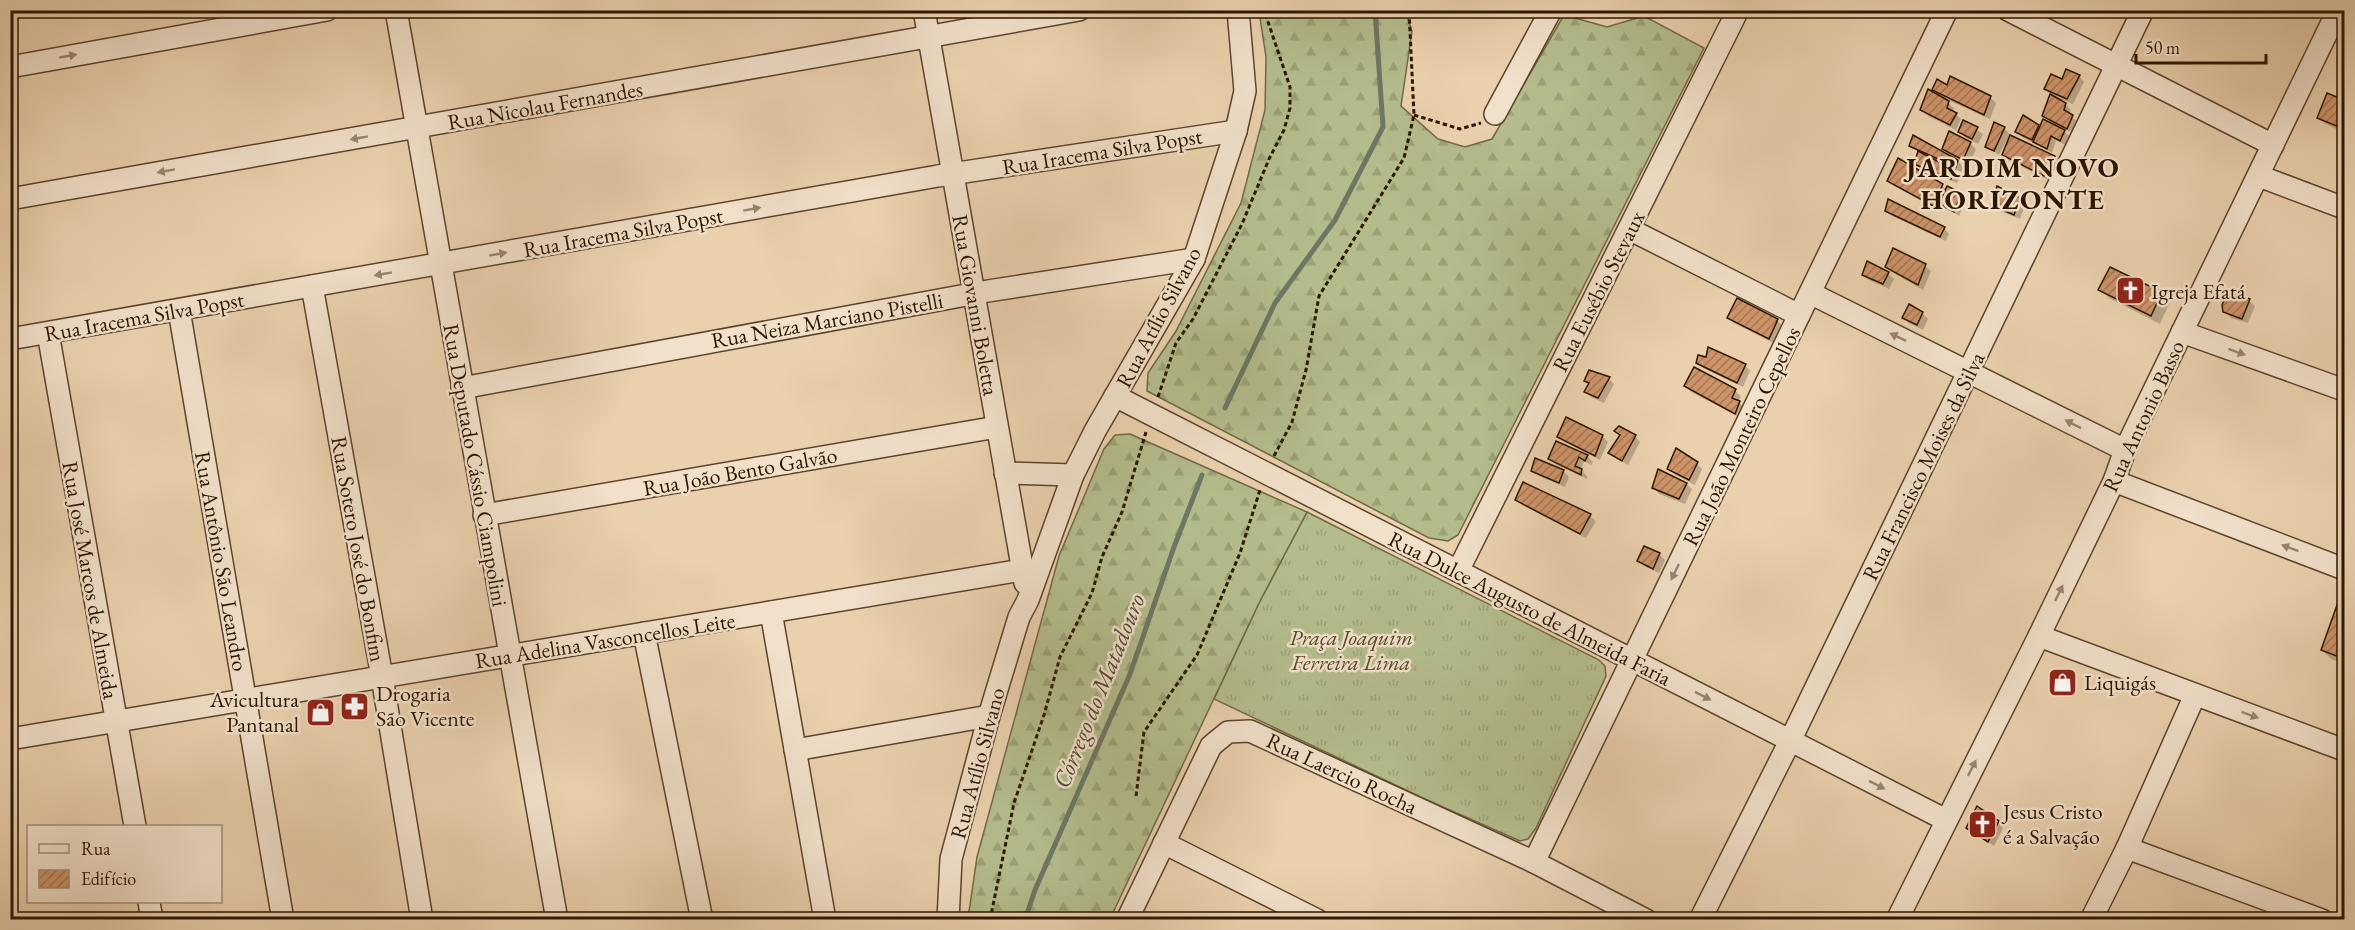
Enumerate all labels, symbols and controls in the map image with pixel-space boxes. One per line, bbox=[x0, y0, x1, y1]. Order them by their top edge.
scale bar bbox=[2136, 27, 2266, 65]
text: 50 m bbox=[2145, 36, 2180, 59]
one-way arrow bbox=[59, 52, 78, 61]
street label: Rua Nicolau Fernandes bbox=[445, 74, 645, 137]
street label: Rua Iracema Silva Popst bbox=[1000, 121, 1204, 182]
one-way arrow bbox=[349, 133, 368, 142]
district label: JARDIM NOVO HORIZONTE bbox=[1903, 149, 2120, 217]
one-way arrow bbox=[157, 167, 176, 176]
street label: Rua Iracema Silva Popst bbox=[521, 201, 725, 264]
one-way arrow bbox=[743, 204, 762, 213]
street label: Rua Eusébio Stevaux bbox=[1545, 205, 1652, 377]
street label: Rua Giovanni Boletta bbox=[945, 212, 1006, 398]
street label: Rua Atílio Silvano bbox=[1109, 242, 1208, 393]
one-way arrow bbox=[488, 249, 507, 258]
one-way arrow bbox=[373, 270, 392, 279]
church icon: Igreja Efatá bbox=[2114, 275, 2146, 307]
place label: Igreja Efatá bbox=[2151, 277, 2246, 306]
street label: Rua Iracema Silva Popst bbox=[42, 285, 246, 348]
street label: Rua Neiza Marciano Pistelli bbox=[709, 286, 945, 355]
street label: Rua Deputado Cássio Ciampolini bbox=[436, 321, 515, 609]
street label: Rua João Monteiro Cepellos bbox=[1676, 322, 1807, 551]
one-way arrow bbox=[1890, 332, 1907, 341]
street label: Rua Antonio Basso bbox=[2096, 336, 2191, 497]
street label: Rua Francisco Moises da Silva bbox=[1855, 347, 1992, 585]
one-way arrow bbox=[2228, 347, 2246, 357]
one-way arrow bbox=[2064, 419, 2081, 429]
street label: Rua Sotero José do Bonfim bbox=[324, 434, 393, 664]
street label: Rua João Bento Galvão bbox=[641, 440, 840, 503]
street label: Rua Antônio São Leandro bbox=[188, 449, 255, 673]
street label: Rua José Marcos de Almeida bbox=[55, 459, 126, 701]
street label: Rua Dulce Augusto de Almeida Faria bbox=[1383, 524, 1676, 693]
one-way arrow bbox=[2281, 543, 2299, 553]
one-way arrow bbox=[1670, 564, 1679, 581]
one-way arrow bbox=[2055, 585, 2064, 602]
water label: Córrego do Matadouro bbox=[1045, 589, 1152, 792]
street label: Rua Adelina Vasconcellos Leite bbox=[473, 606, 737, 675]
park label: Praça Joaquim Ferreira Lima bbox=[1289, 623, 1413, 677]
shop icon: Liquigás bbox=[2047, 666, 2079, 698]
place label: Liquigás bbox=[2084, 668, 2156, 697]
place label: Drogaria São Vicente bbox=[376, 679, 475, 733]
street label: Rua Atílio Silvano bbox=[943, 684, 1012, 842]
place label: Avicultura Pantanal bbox=[209, 685, 299, 739]
pharmacy icon: Drogaria São Vicente bbox=[339, 690, 371, 722]
one-way arrow bbox=[1695, 691, 1712, 701]
shop icon: Avicultura Pantanal bbox=[304, 696, 336, 728]
one-way arrow bbox=[2241, 711, 2259, 721]
street label: Rua Laercio Rocha bbox=[1262, 726, 1422, 821]
one-way arrow bbox=[1967, 759, 1977, 776]
one-way arrow bbox=[1868, 780, 1885, 790]
place label: Jesus Cristo é a Salvação bbox=[2001, 797, 2103, 851]
church icon: Jesus Cristo é a Salvação bbox=[1966, 808, 1998, 840]
legend bbox=[27, 825, 222, 903]
text: Rua bbox=[81, 837, 111, 860]
text: Edifício bbox=[81, 867, 136, 890]

